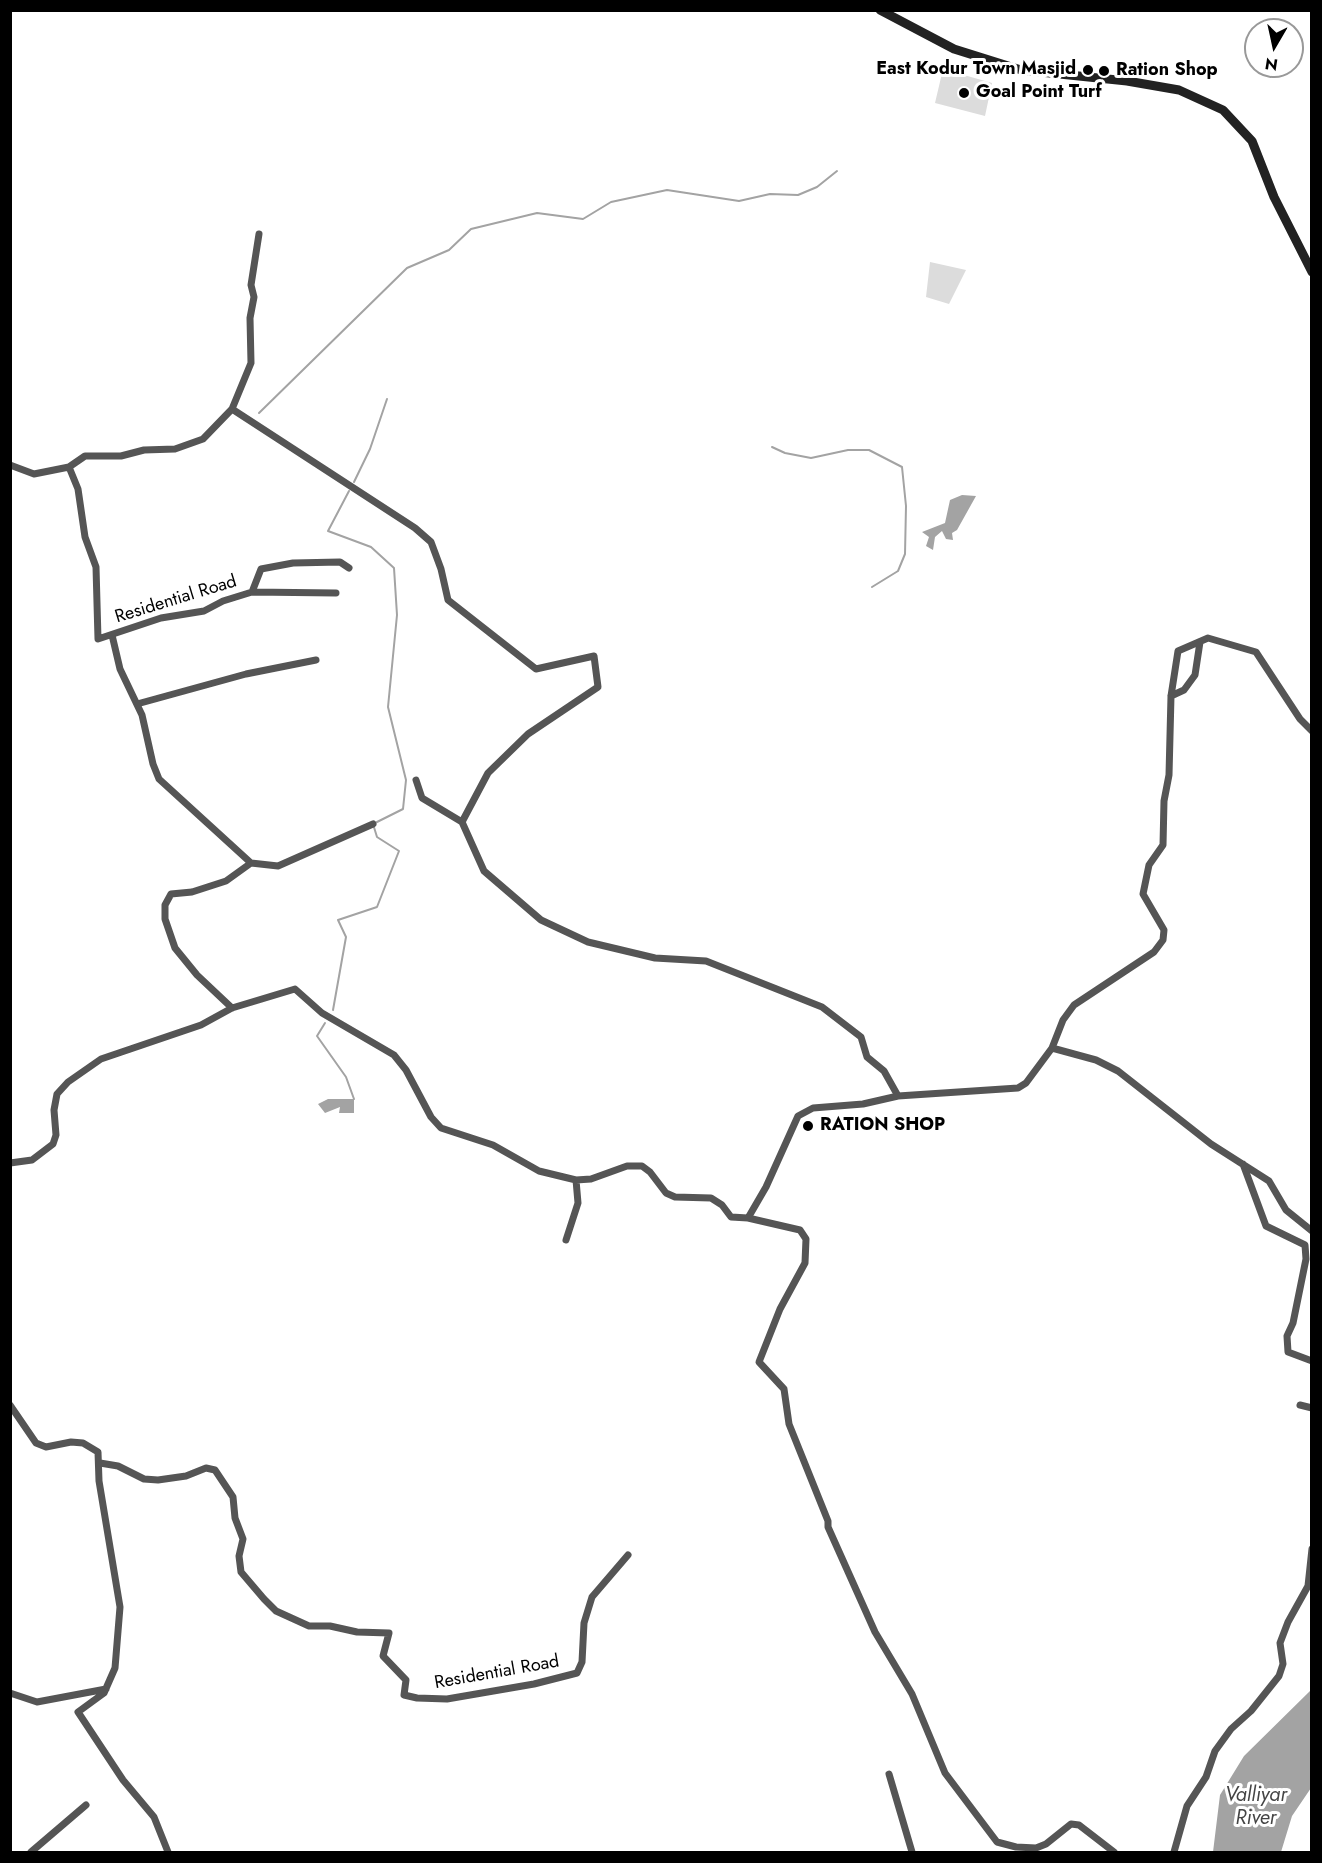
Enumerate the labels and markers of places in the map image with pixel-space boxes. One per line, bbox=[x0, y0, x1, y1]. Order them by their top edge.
place label: East Kodur Town Masjid bbox=[876, 59, 1076, 81]
place label: Ration Shop bbox=[1116, 60, 1218, 82]
marker: East Kodur Town Masjid bbox=[1081, 63, 1095, 77]
marker: Ration Shop bbox=[1097, 64, 1111, 78]
place label: Goal Point Turf bbox=[976, 82, 1102, 104]
marker: Goal Point Turf bbox=[957, 86, 971, 100]
place label: RATION SHOP bbox=[820, 1115, 945, 1137]
marker: RATION SHOP bbox=[801, 1119, 815, 1133]

